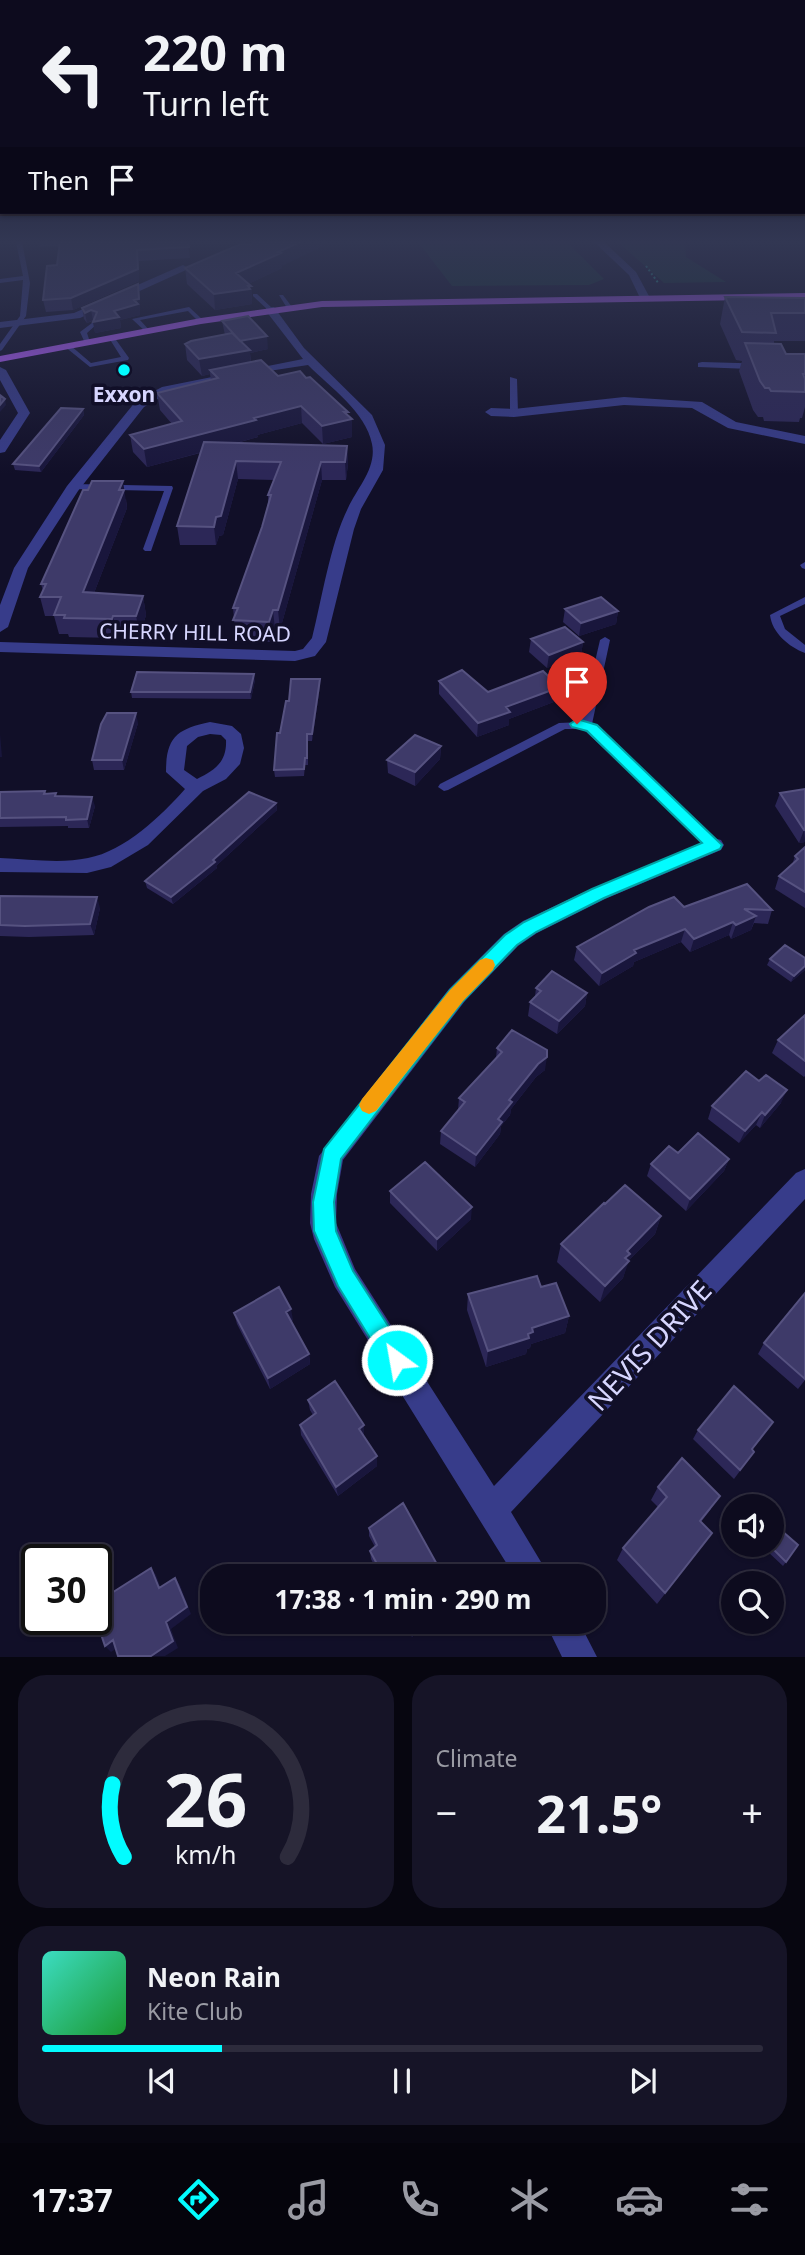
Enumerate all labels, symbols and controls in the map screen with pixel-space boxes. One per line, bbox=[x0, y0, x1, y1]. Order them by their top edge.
text: 220 m bbox=[143, 19, 288, 85]
icon: left bbox=[28, 28, 119, 119]
text: Turn left bbox=[143, 82, 269, 125]
icon: arrive bbox=[103, 161, 141, 199]
text: Then bbox=[28, 162, 89, 198]
marker: Exxon bbox=[116, 362, 132, 378]
place label: Exxon bbox=[93, 380, 155, 408]
street label: CHERRY HILL ROAD bbox=[99, 616, 291, 648]
pin bbox=[547, 652, 607, 724]
icon: arrive bbox=[558, 663, 596, 701]
street label: NEVIS DRIVE bbox=[579, 1272, 719, 1418]
position arrow bbox=[360, 1323, 434, 1397]
map controls bbox=[721, 1494, 784, 1634]
button: sound bbox=[721, 1494, 784, 1557]
speed limit sign: 30 bbox=[21, 1544, 112, 1635]
button: search bbox=[721, 1571, 784, 1634]
text: 17:38 · 1 min · 290 m bbox=[275, 1581, 531, 1617]
text: Climate bbox=[436, 1742, 518, 1774]
text: 26 bbox=[164, 1750, 247, 1849]
text: 21.5° bbox=[536, 1777, 662, 1848]
text: − bbox=[436, 1786, 457, 1838]
text: + bbox=[741, 1786, 763, 1838]
text: km/h bbox=[175, 1837, 237, 1871]
text: Neon Rain bbox=[147, 1959, 281, 1995]
text: Kite Club bbox=[147, 1995, 243, 2027]
icon: previous bbox=[143, 2062, 181, 2100]
icon: pause bbox=[383, 2062, 421, 2100]
icon: next bbox=[624, 2062, 662, 2100]
icon: directions bbox=[174, 2175, 223, 2224]
icon: music bbox=[284, 2175, 333, 2224]
icon: phone bbox=[395, 2175, 444, 2224]
icon: climate bbox=[505, 2175, 554, 2224]
icon: car bbox=[615, 2175, 664, 2224]
icon: filters bbox=[725, 2175, 774, 2224]
text: 17:37 bbox=[31, 2178, 113, 2221]

